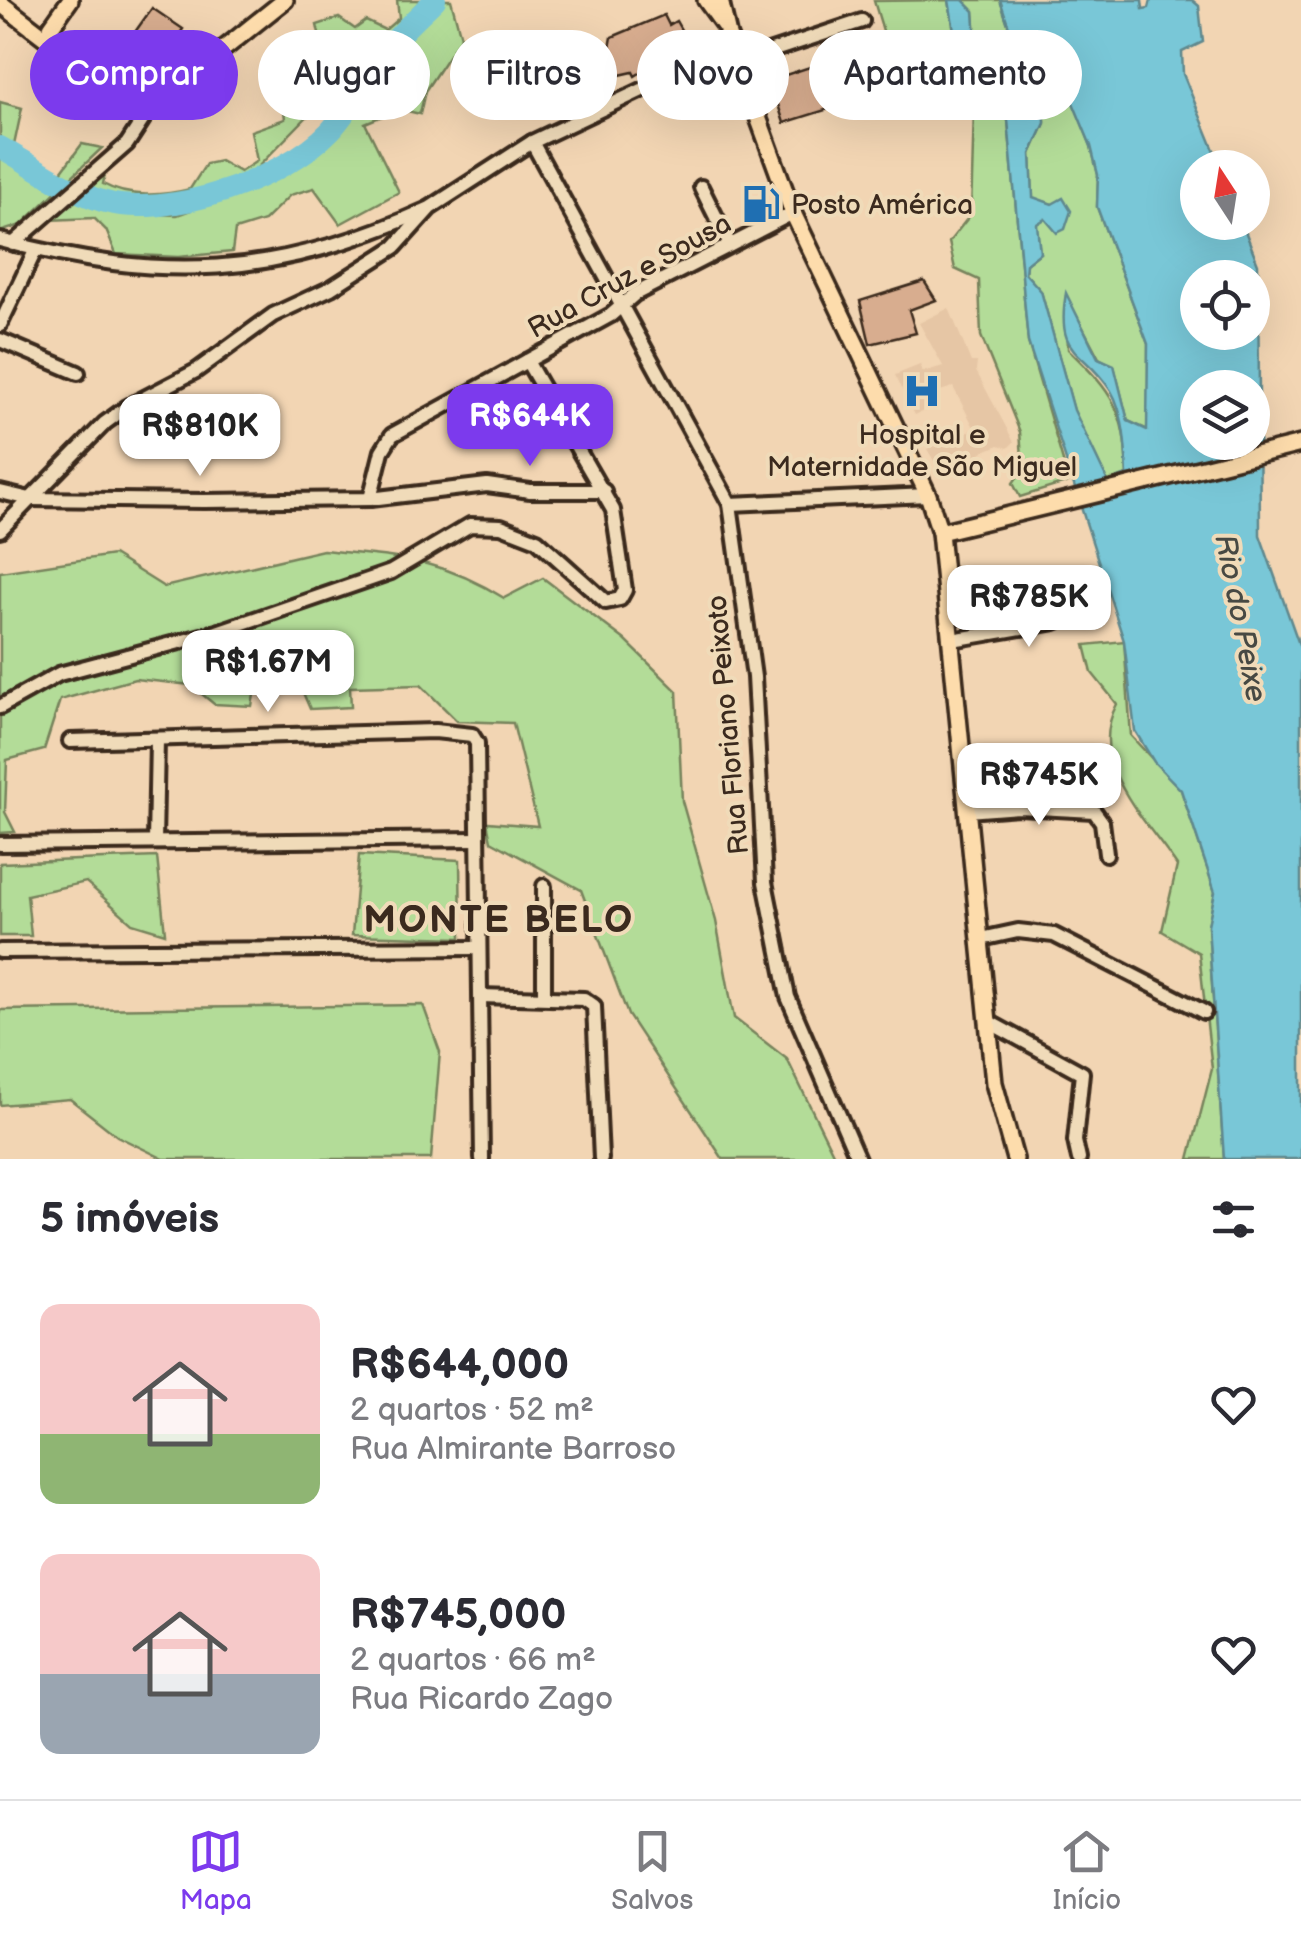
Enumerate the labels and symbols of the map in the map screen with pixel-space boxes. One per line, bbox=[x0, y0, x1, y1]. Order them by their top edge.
north arrow bbox=[1180, 150, 1270, 240]
fuel station icon: Posto América bbox=[740, 183, 782, 225]
place label: Posto América bbox=[791, 189, 973, 222]
street label: Rua Cruz e Sousa bbox=[522, 207, 737, 346]
hospital icon: Hospital e Maternidade São Miguel bbox=[901, 370, 943, 412]
pin: R$644K bbox=[449, 384, 611, 469]
pin: R$810K bbox=[119, 394, 281, 479]
place label: Hospital e Maternidade São Miguel bbox=[767, 419, 1077, 484]
water label: Rio do Peixe bbox=[1206, 531, 1274, 705]
pin: R$785K bbox=[948, 565, 1110, 650]
street label: Rua Floriano Peixoto bbox=[701, 594, 756, 856]
pin: R$1.67M bbox=[176, 630, 360, 715]
pin: R$745K bbox=[958, 743, 1120, 828]
district label: MONTE BELO bbox=[363, 898, 635, 943]

